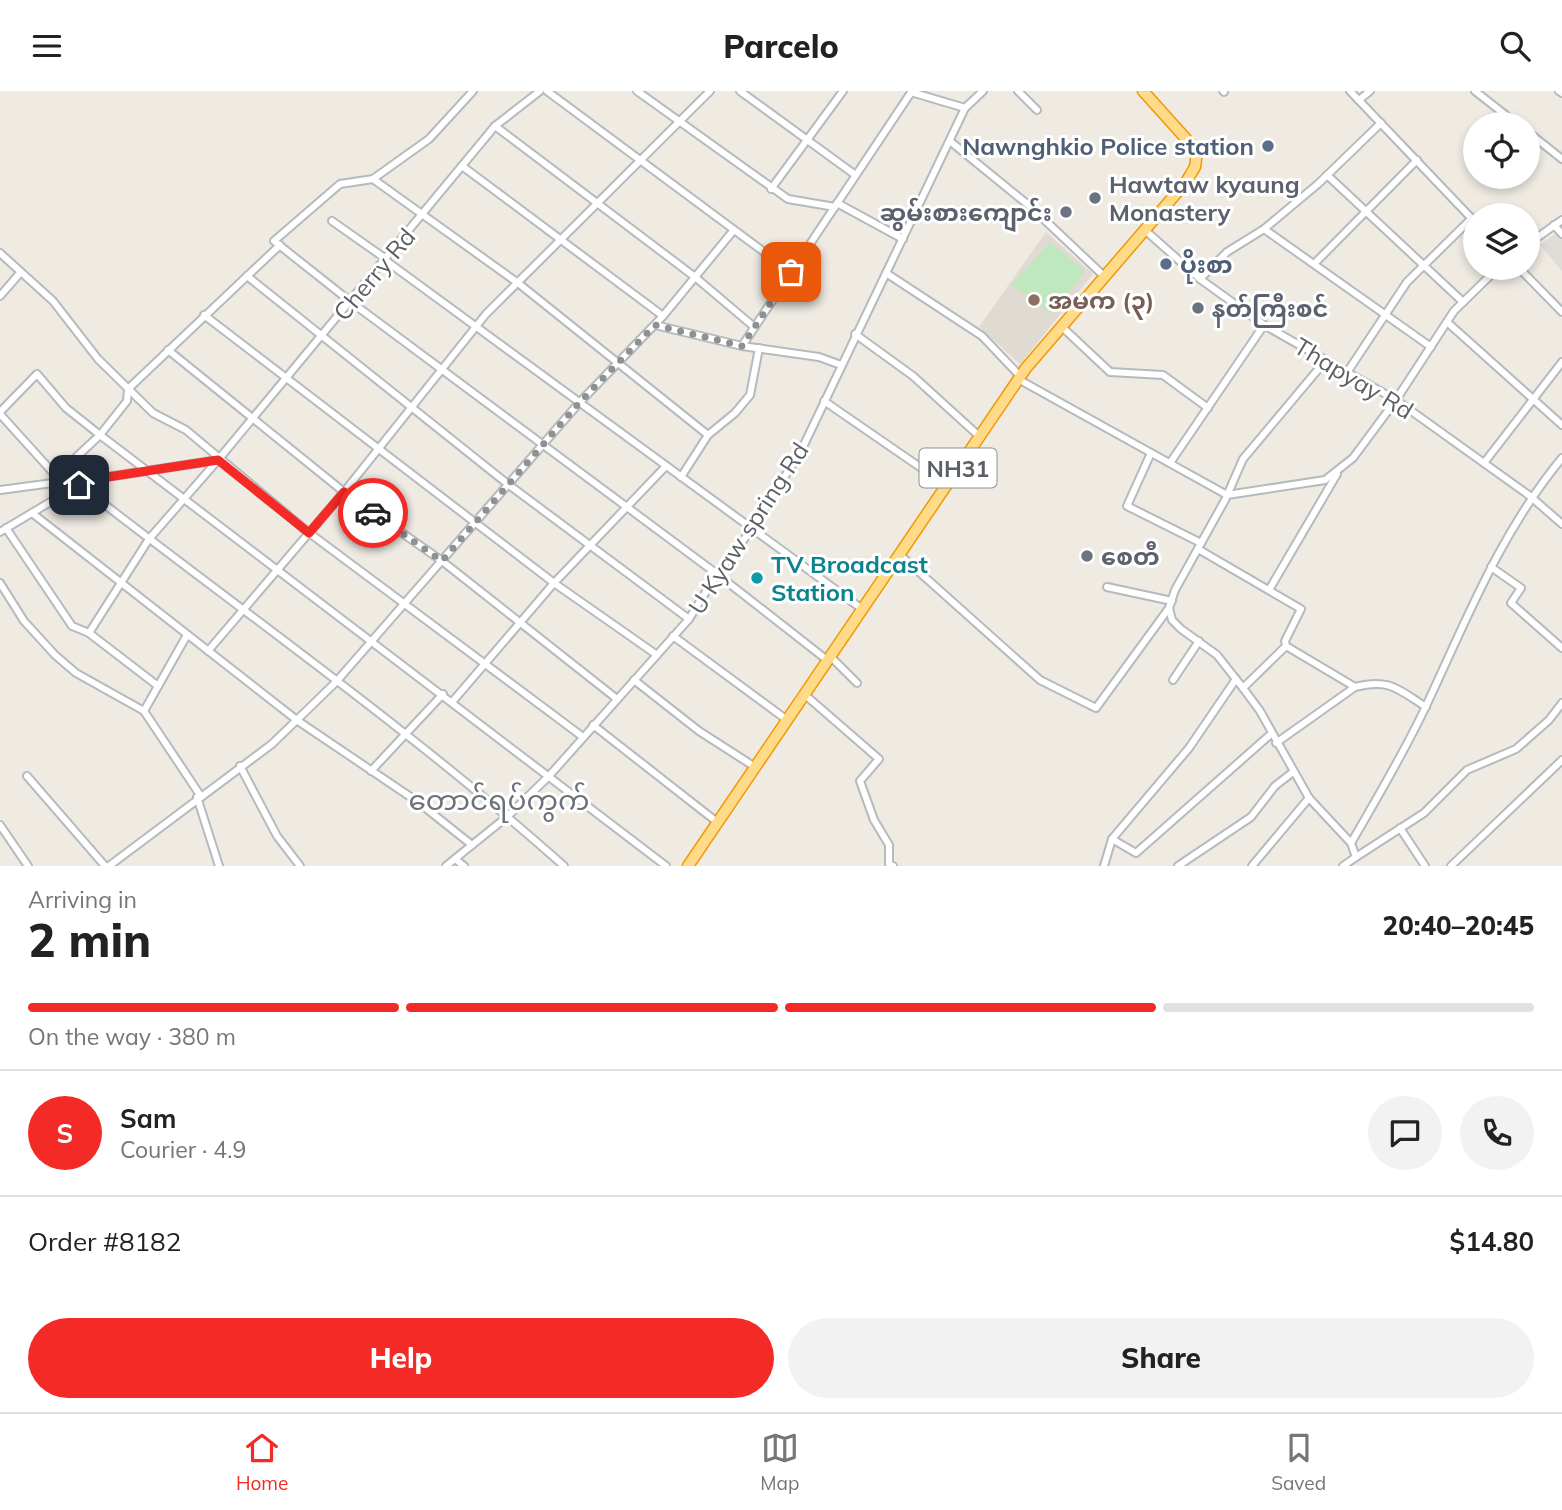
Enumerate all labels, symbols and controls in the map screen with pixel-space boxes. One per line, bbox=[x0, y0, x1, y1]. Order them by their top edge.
text: Parcelo bbox=[723, 26, 839, 66]
icon: menu bbox=[28, 27, 66, 65]
icon: search bbox=[1496, 27, 1534, 65]
map controls bbox=[1463, 112, 1540, 280]
button: locate bbox=[1463, 112, 1540, 189]
place label: Nawnghkio Police station bbox=[962, 131, 1254, 161]
marker: Nawnghkio Police station bbox=[1260, 138, 1276, 154]
place label: Hawtaw kyaung Monastery bbox=[1109, 169, 1300, 227]
marker: Hawtaw kyaung Monastery bbox=[1087, 190, 1103, 206]
place label: ဆွမ်းစားကျောင်း bbox=[880, 197, 1052, 233]
button: layers bbox=[1463, 203, 1540, 280]
marker: ဆွမ်းစားကျောင်း bbox=[1058, 204, 1074, 220]
street label: Cherry Rd bbox=[327, 222, 421, 326]
pin bbox=[761, 242, 821, 302]
place label: ပိုးစာ bbox=[1180, 249, 1233, 284]
icon: bag bbox=[772, 253, 810, 291]
marker: ပိုးစာ bbox=[1158, 256, 1174, 272]
place label: အမက (၃) bbox=[1048, 285, 1154, 320]
marker: အမက (၃) bbox=[1026, 292, 1042, 308]
place label: နတ်ကြီးစင် bbox=[1212, 293, 1328, 328]
marker: နတ်ကြီးစင် bbox=[1190, 300, 1206, 316]
street label: Thapyay Rd bbox=[1289, 331, 1419, 425]
street label: U Kyaw spring Rd bbox=[681, 437, 815, 619]
road number: NH31 bbox=[920, 449, 996, 487]
pin bbox=[49, 455, 109, 515]
icon: home bbox=[60, 466, 98, 504]
courier bbox=[338, 478, 408, 548]
icon: car bbox=[354, 494, 392, 532]
place label: စေတီ bbox=[1101, 541, 1160, 571]
marker: စေတီ bbox=[1079, 548, 1095, 564]
place label: TV Broadcast Station bbox=[771, 549, 928, 607]
marker: TV Broadcast Station bbox=[749, 570, 765, 586]
district label: တောင်ရပ်ကွက် bbox=[409, 782, 589, 823]
text: Arriving in bbox=[28, 885, 137, 914]
text: 20:40–20:45 bbox=[1383, 909, 1534, 942]
text: 2 min bbox=[28, 911, 151, 969]
text: On the way · 380 m bbox=[28, 1022, 236, 1051]
button: chat bbox=[1368, 1096, 1442, 1170]
button: phone bbox=[1460, 1096, 1534, 1170]
text: Sam bbox=[120, 1102, 176, 1135]
text: S bbox=[57, 1117, 73, 1150]
text: Courier · 4.9 bbox=[120, 1135, 246, 1164]
text: Order #8182 bbox=[28, 1225, 181, 1258]
text: $14.80 bbox=[1450, 1225, 1534, 1258]
button: Help bbox=[28, 1318, 774, 1398]
button: Share bbox=[788, 1318, 1534, 1398]
tab: Home bbox=[236, 1429, 288, 1495]
tab: Map bbox=[760, 1429, 799, 1495]
tab: Saved bbox=[1271, 1429, 1326, 1495]

